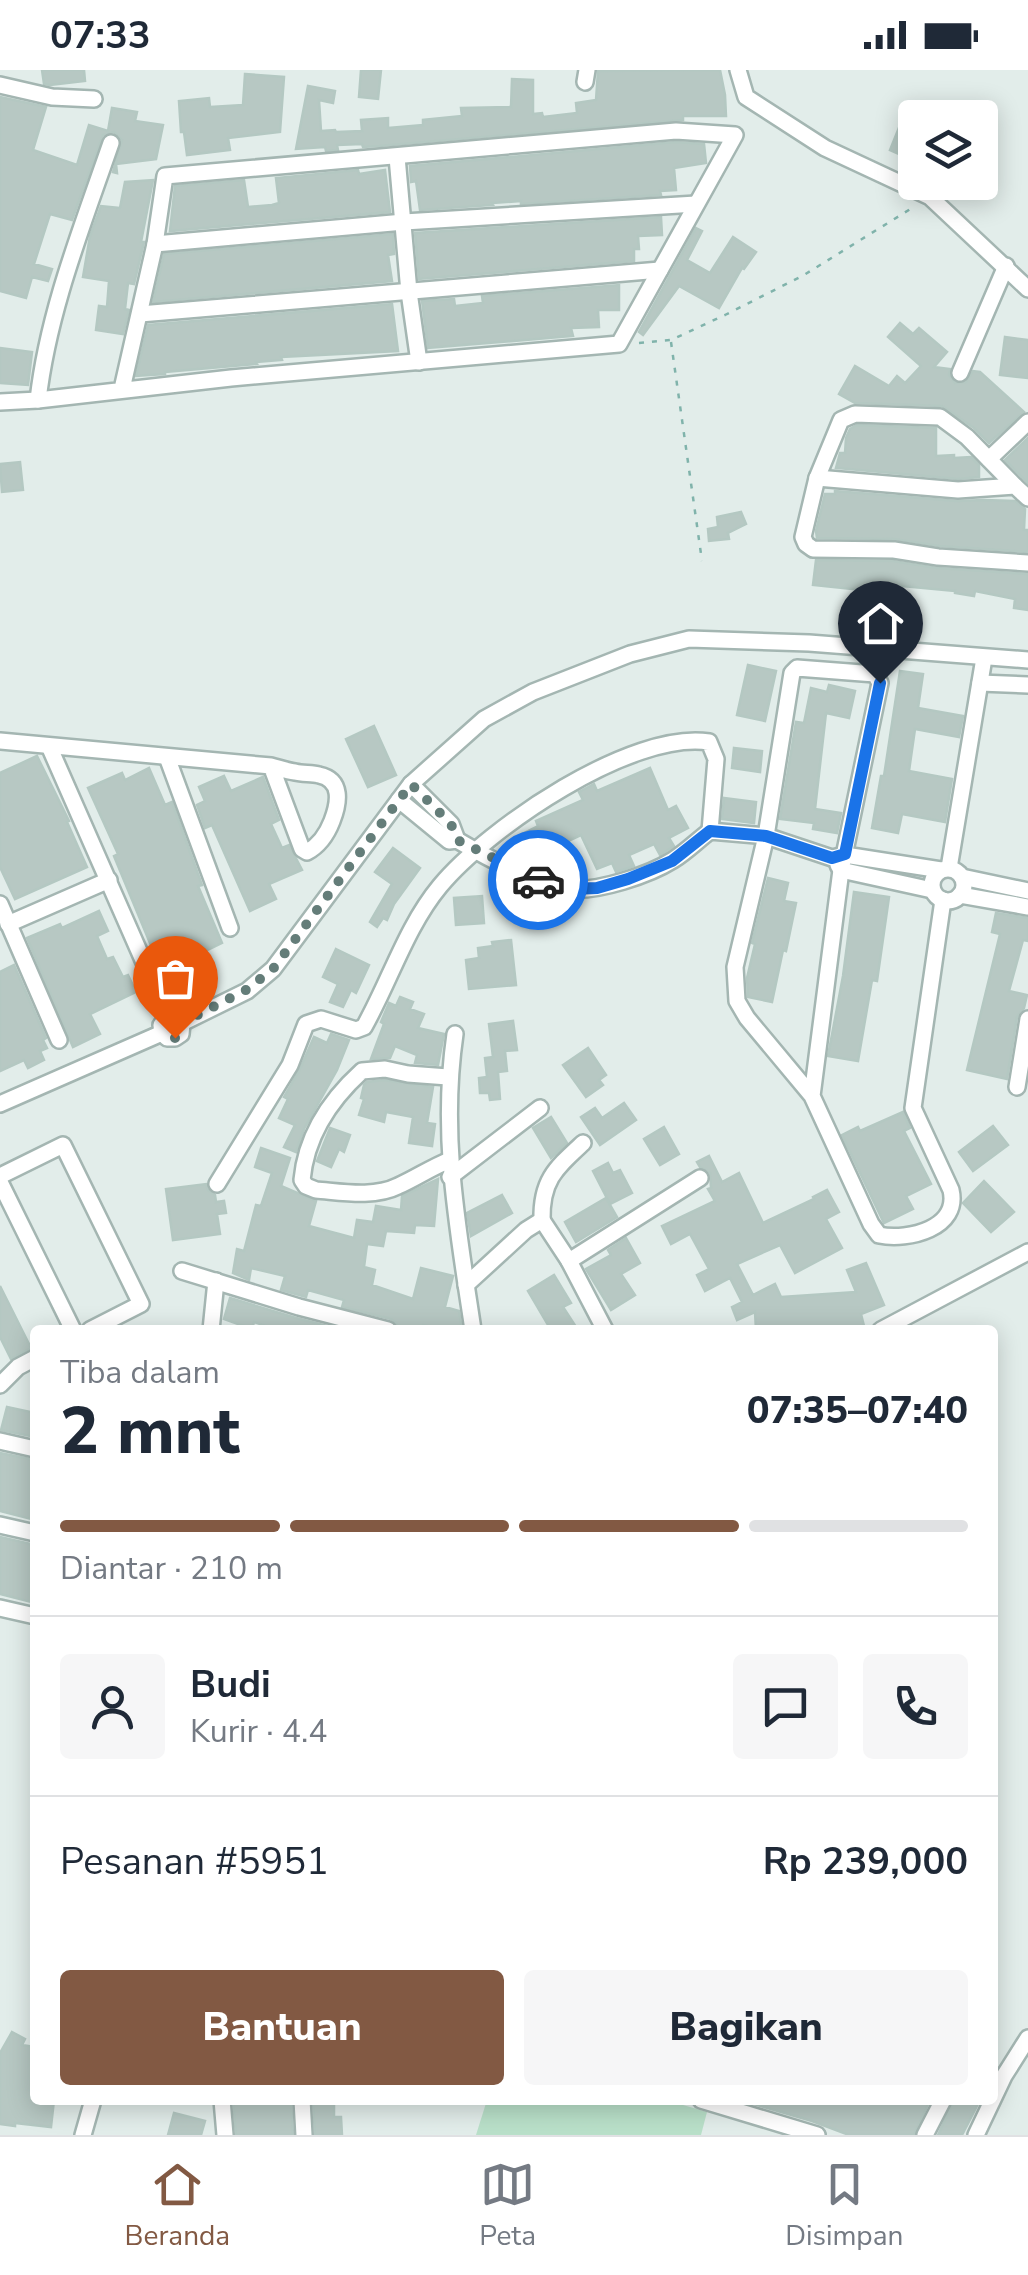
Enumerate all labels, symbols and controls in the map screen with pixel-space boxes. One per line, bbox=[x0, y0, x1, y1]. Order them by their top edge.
text: 07:33 bbox=[50, 10, 151, 61]
map controls bbox=[898, 100, 998, 200]
button: layers bbox=[898, 100, 998, 200]
pin bbox=[838, 581, 923, 684]
icon: home bbox=[853, 596, 908, 651]
courier bbox=[488, 830, 588, 930]
icon: car bbox=[511, 853, 566, 908]
pin bbox=[133, 936, 218, 1039]
icon: bag bbox=[148, 951, 203, 1006]
text: Tiba dalam bbox=[60, 1351, 220, 1394]
text: 07:35–07:40 bbox=[747, 1385, 968, 1436]
text: 2 mnt bbox=[60, 1387, 240, 1476]
text: Diantar · 210 m bbox=[60, 1547, 283, 1590]
button: person bbox=[60, 1654, 165, 1759]
button: chat bbox=[733, 1654, 838, 1759]
button: phone bbox=[863, 1654, 968, 1759]
text: Budi bbox=[190, 1659, 271, 1710]
text: Kurir · 4.4 bbox=[190, 1710, 327, 1753]
text: Pesanan #5951 bbox=[60, 1836, 329, 1887]
text: Rp 239,000 bbox=[763, 1836, 968, 1887]
button: Bantuan bbox=[60, 1970, 504, 2085]
button: Bagikan bbox=[524, 1970, 968, 2085]
tab: Beranda bbox=[125, 2157, 230, 2255]
tab: Peta bbox=[479, 2157, 536, 2255]
tab: Disimpan bbox=[785, 2157, 903, 2255]

